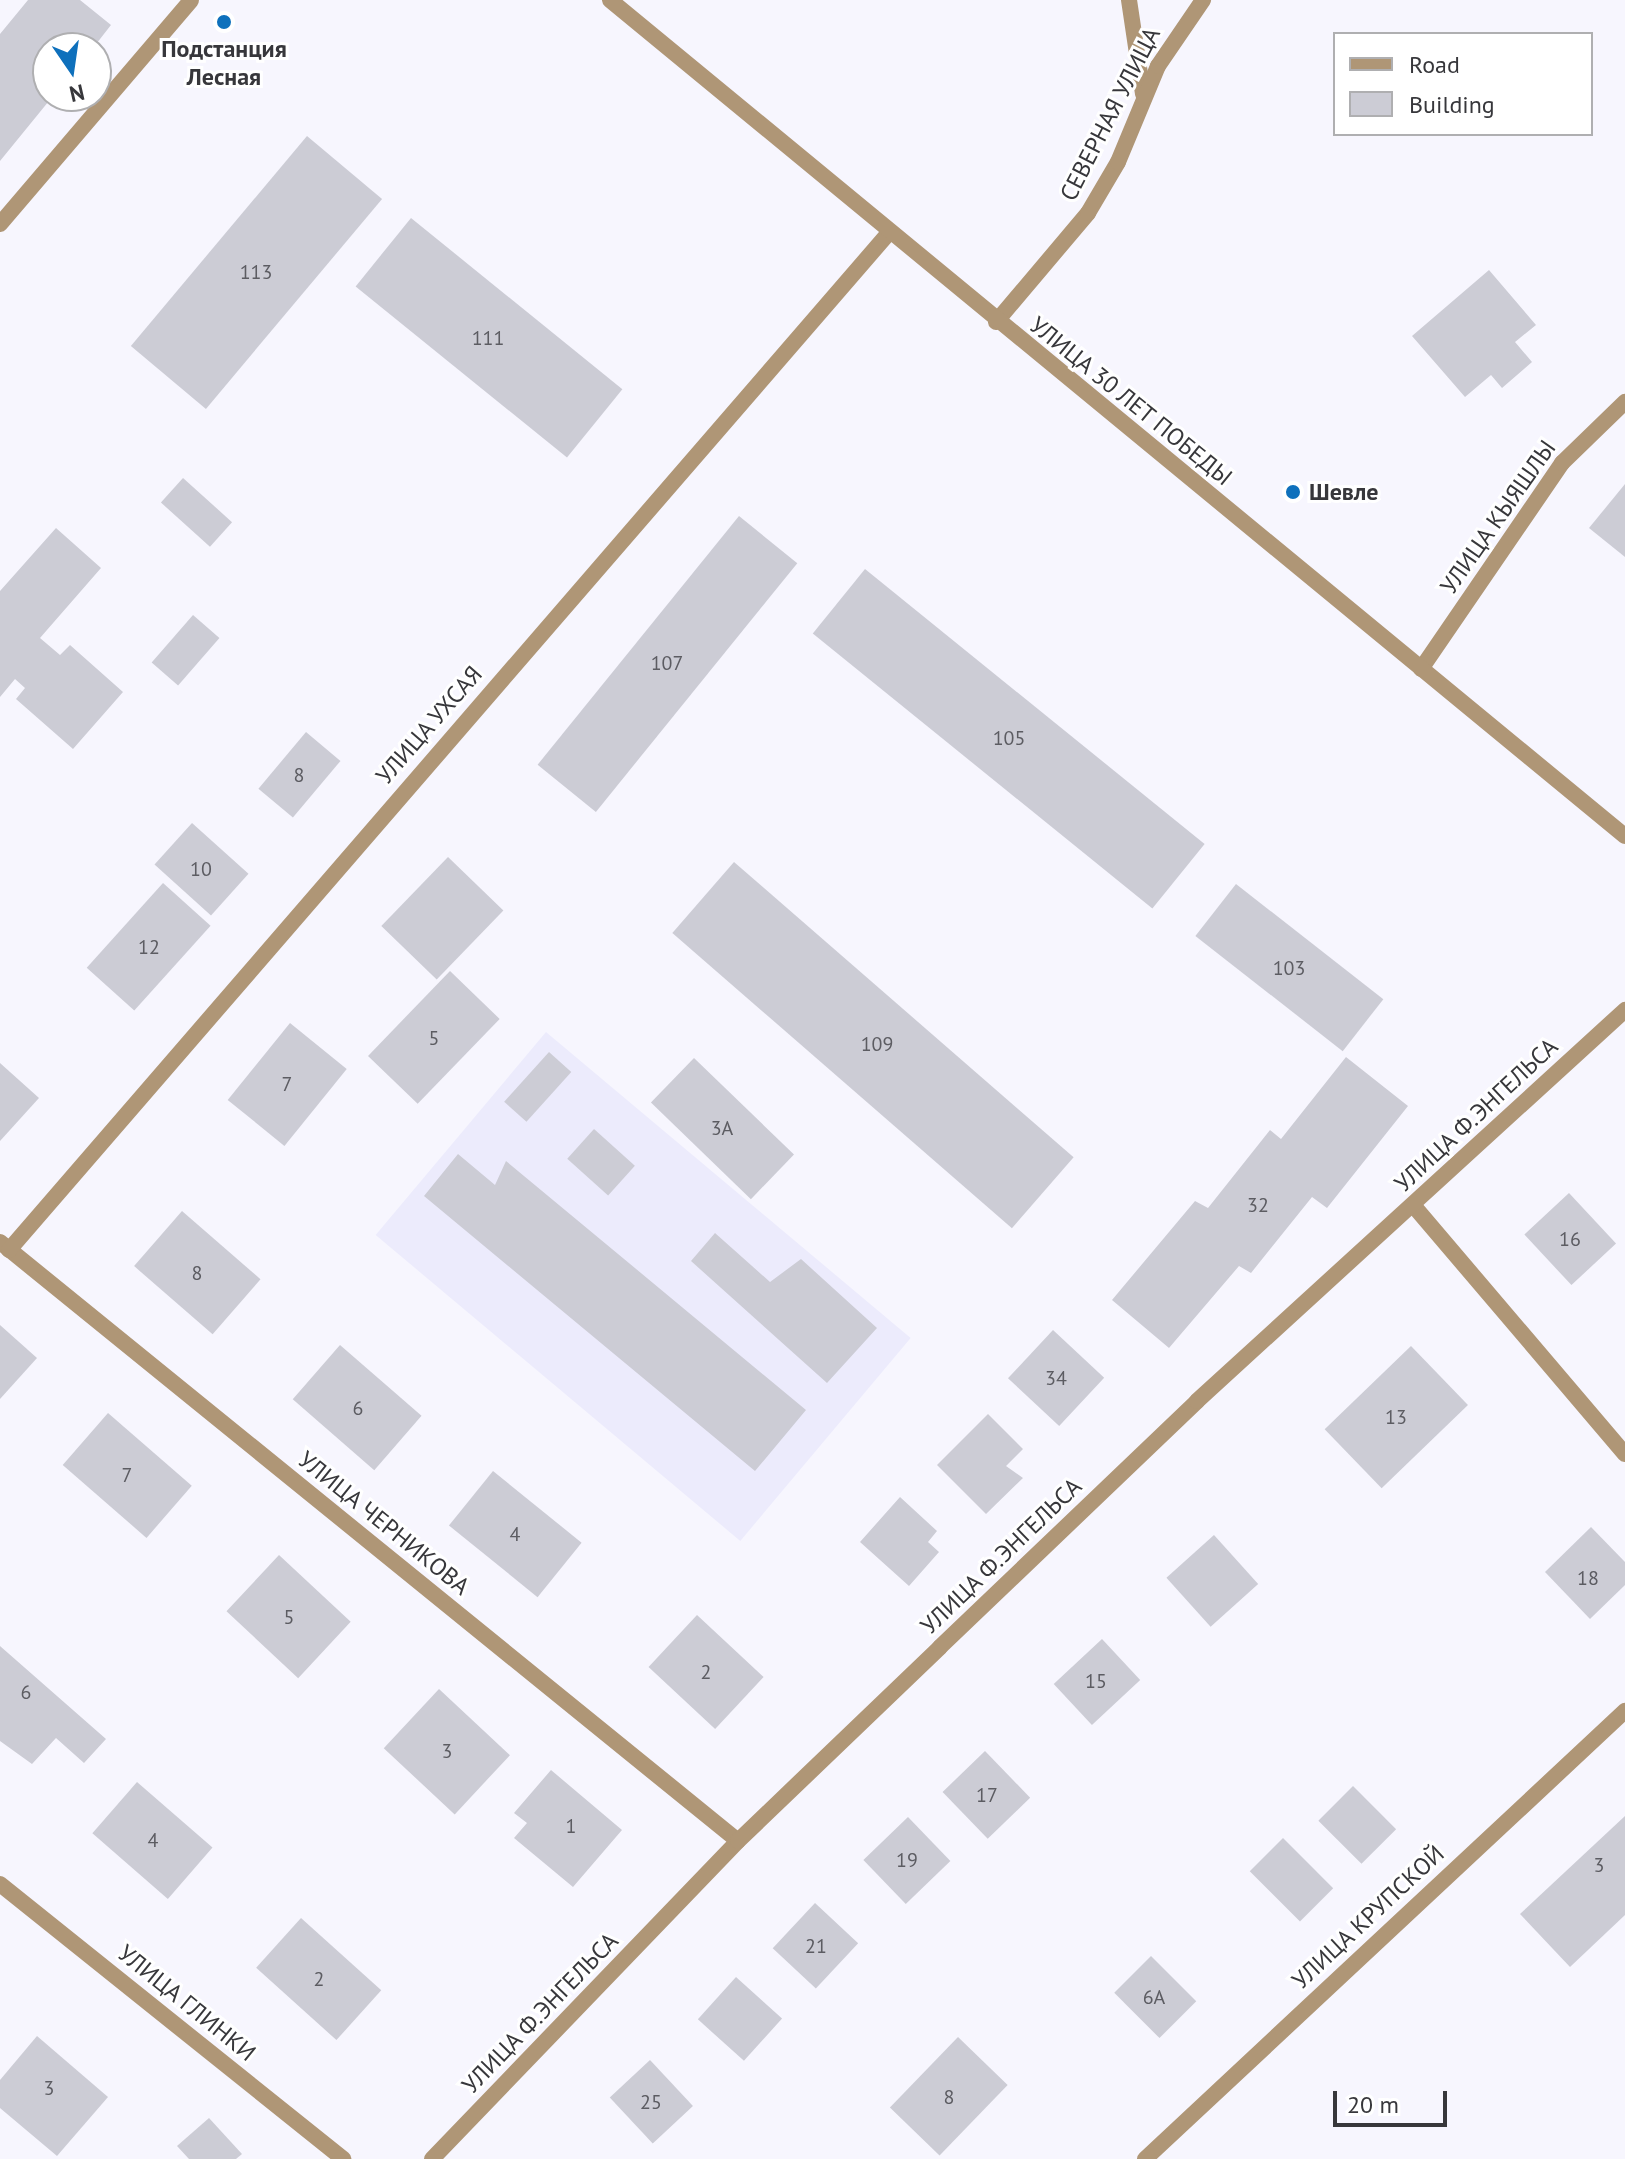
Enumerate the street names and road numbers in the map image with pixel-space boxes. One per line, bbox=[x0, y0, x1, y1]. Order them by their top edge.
street label: СЕВЕРНАЯ УЛИЦА bbox=[1054, 22, 1166, 206]
street label: УЛИЦА 30 ЛЕТ ПОБЕДЫ bbox=[1023, 310, 1239, 492]
street label: УЛИЦА КЫЯШЛЫ bbox=[1434, 434, 1562, 600]
street label: УЛИЦА УХСАЯ bbox=[369, 660, 489, 790]
street label: УЛИЦА Ф.ЭНГЕЛЬСА bbox=[1388, 1032, 1564, 1198]
street label: УЛИЦА ЧЕРНИКОВА bbox=[292, 1445, 476, 1601]
street label: УЛИЦА Ф.ЭНГЕЛЬСА bbox=[914, 1472, 1088, 1640]
street label: УЛИЦА КРУПСКОЙ bbox=[1286, 1839, 1450, 1995]
street label: УЛИЦА Ф.ЭНГЕЛЬСА bbox=[456, 1926, 624, 2100]
street label: УЛИЦА ГЛИНКИ bbox=[112, 1938, 262, 2068]

